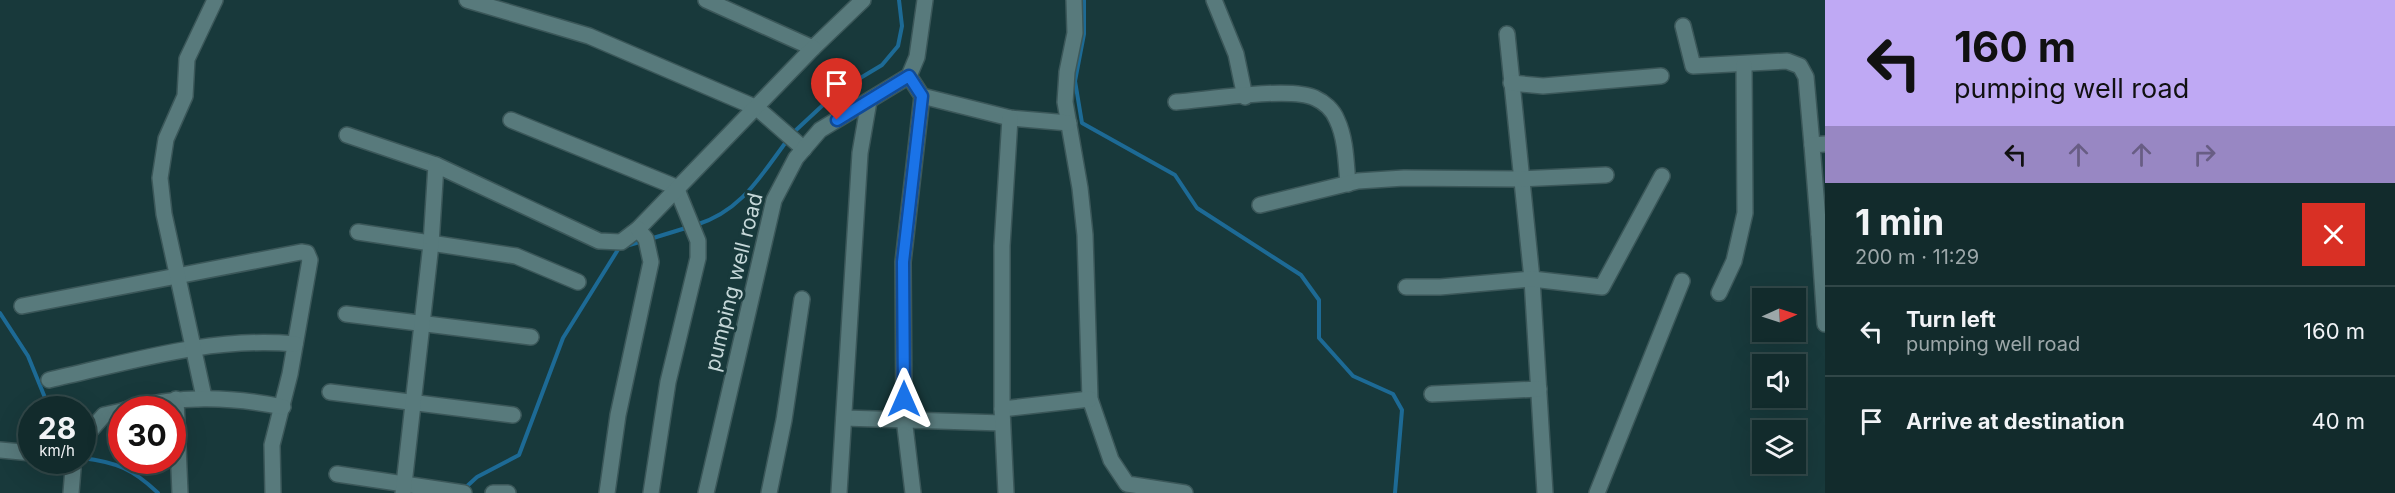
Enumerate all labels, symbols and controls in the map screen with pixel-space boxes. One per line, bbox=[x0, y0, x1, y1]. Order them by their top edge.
text: 160 m bbox=[1954, 21, 2076, 72]
icon: left bbox=[1855, 24, 1933, 102]
pin bbox=[811, 58, 862, 120]
icon: arrive bbox=[820, 67, 853, 100]
text: pumping well road bbox=[1954, 72, 2189, 105]
icon: left bbox=[1999, 138, 2032, 171]
icon: ahead bbox=[2062, 138, 2095, 171]
icon: ahead bbox=[2125, 138, 2158, 171]
icon: right bbox=[2188, 138, 2221, 171]
street label: pumping well road bbox=[699, 190, 768, 374]
text: 1 min bbox=[1855, 200, 1944, 244]
button: close bbox=[2302, 203, 2365, 266]
text: 200 m · 11:29 bbox=[1855, 245, 1979, 269]
north arrow bbox=[1752, 288, 1806, 342]
map controls bbox=[1752, 288, 1806, 474]
text: Turn left bbox=[1906, 306, 1996, 332]
icon: left bbox=[1855, 315, 1888, 348]
text: 160 m bbox=[2303, 318, 2365, 344]
text: pumping well road bbox=[1906, 332, 2080, 356]
button: sound bbox=[1752, 354, 1806, 408]
position arrow bbox=[872, 367, 936, 431]
speed limit sign: 30 bbox=[108, 396, 186, 474]
icon: arrive bbox=[1855, 405, 1888, 438]
text: Arrive at destination bbox=[1906, 408, 2125, 434]
text: 40 m bbox=[2311, 408, 2365, 434]
text: 28 bbox=[38, 410, 76, 446]
button: layers bbox=[1752, 420, 1806, 474]
text: km/h bbox=[39, 441, 75, 460]

